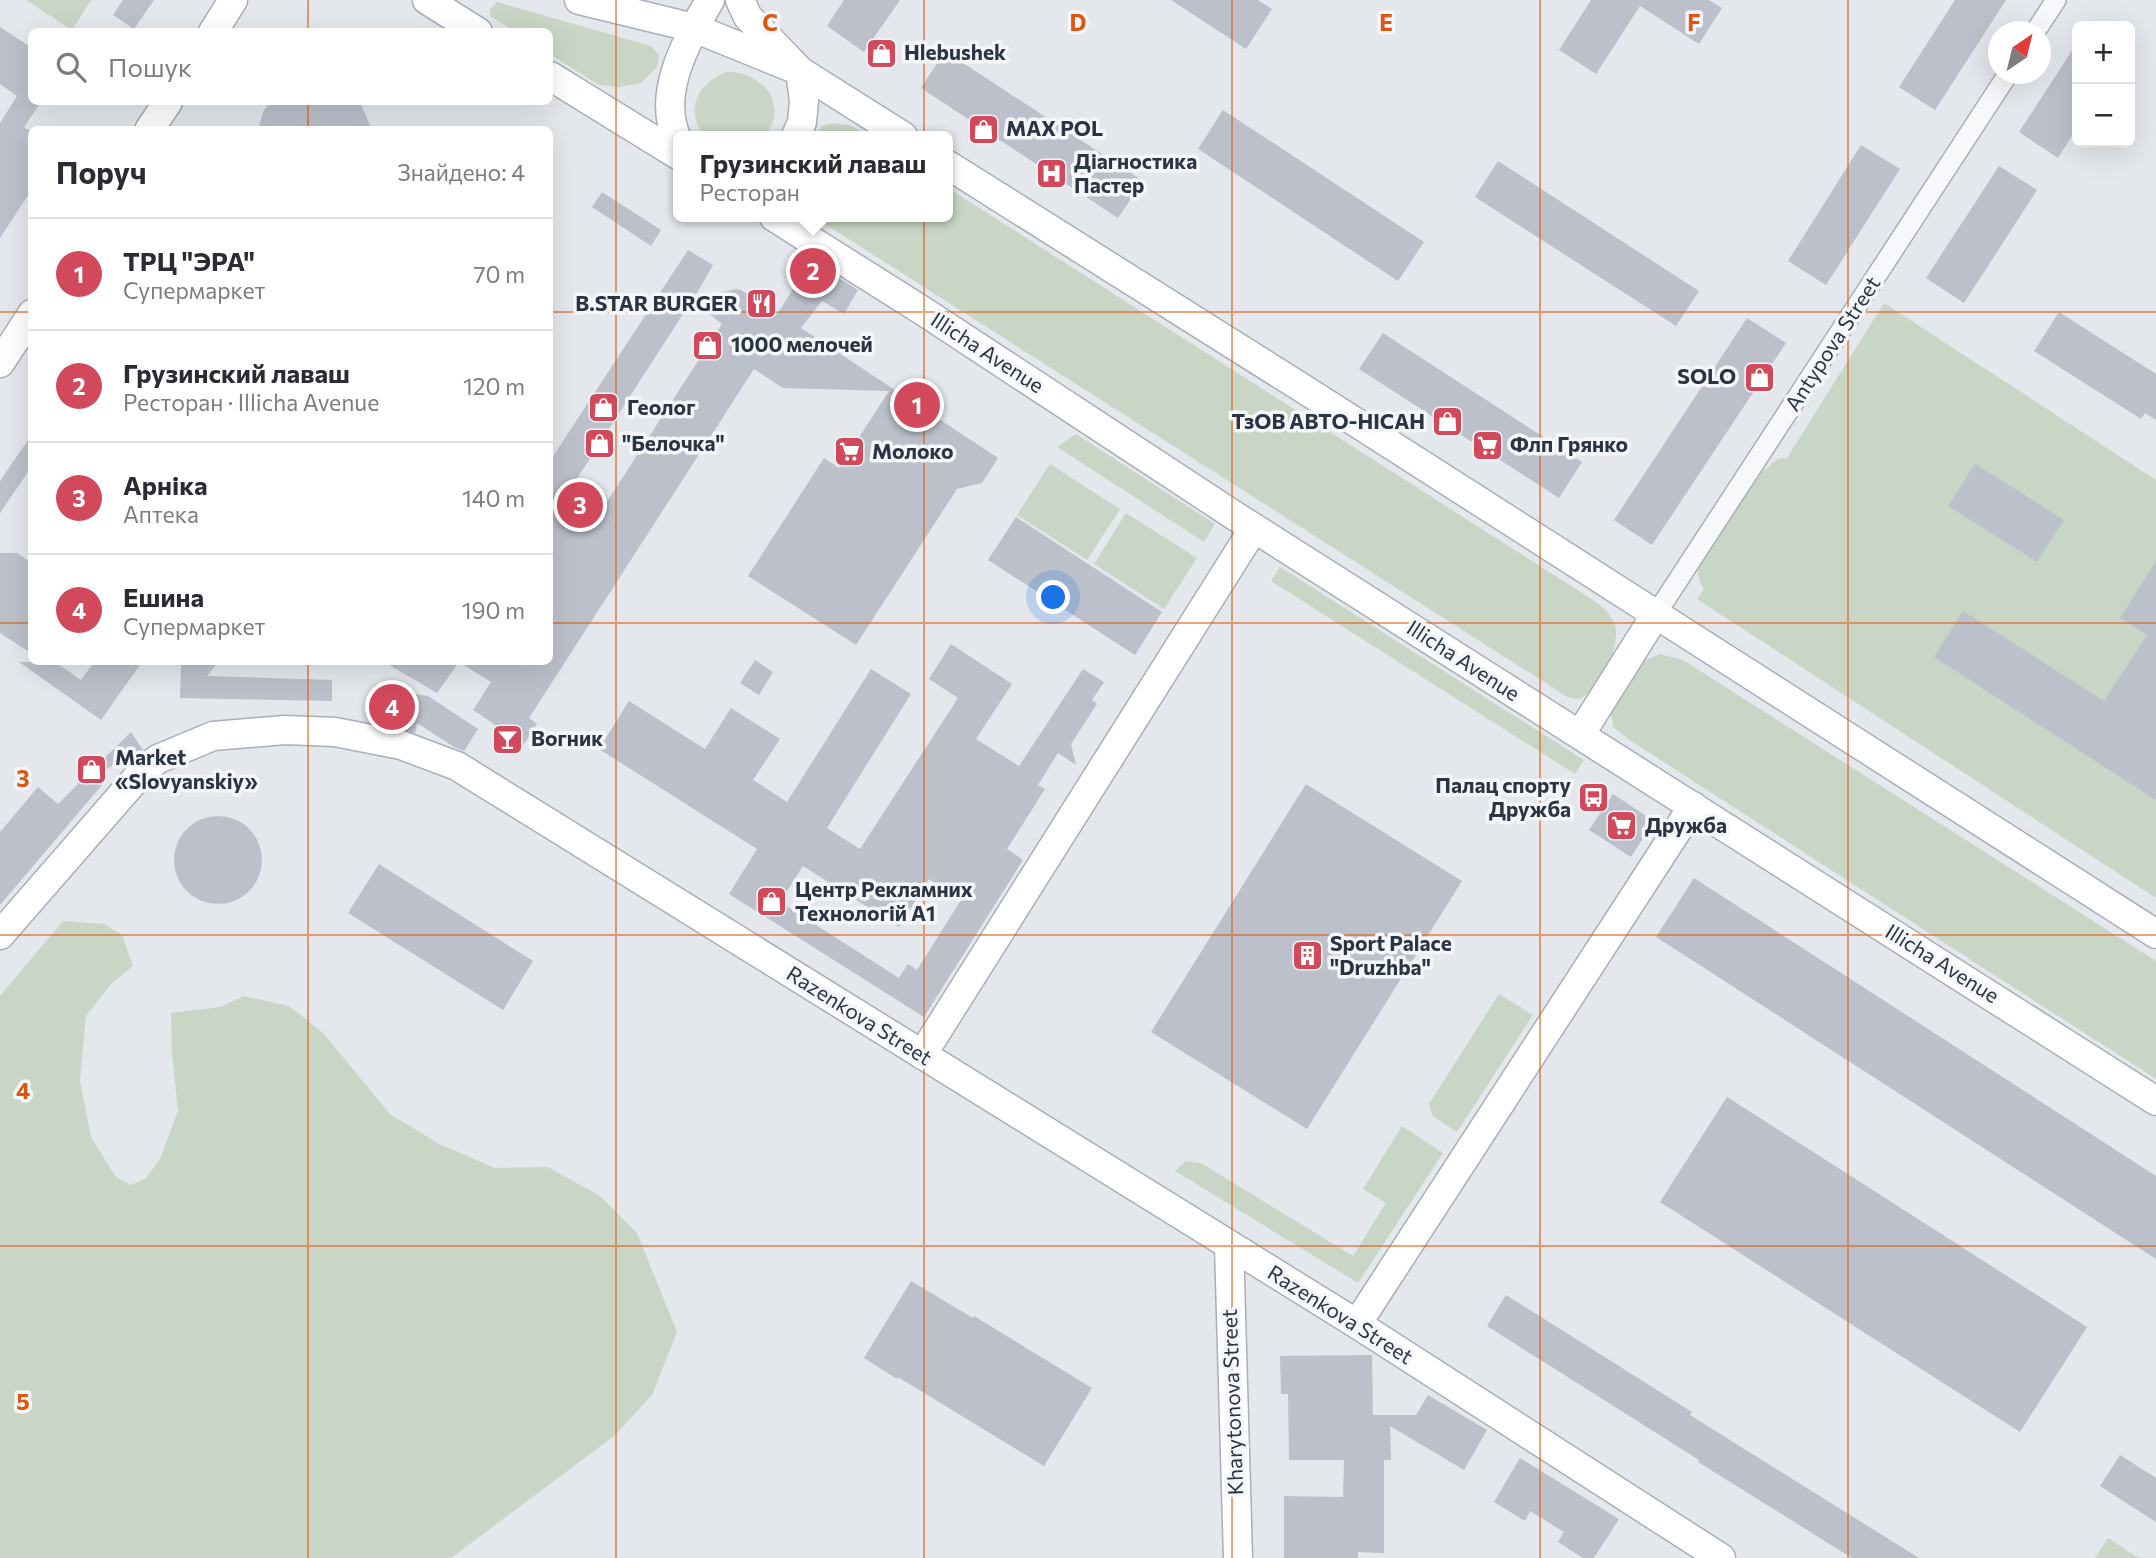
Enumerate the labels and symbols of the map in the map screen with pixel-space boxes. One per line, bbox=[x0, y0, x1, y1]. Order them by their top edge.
text: C bbox=[762, 8, 778, 36]
text: D bbox=[1070, 8, 1087, 36]
text: E bbox=[1379, 8, 1393, 36]
text: F bbox=[1687, 8, 1701, 36]
north arrow bbox=[1988, 21, 2051, 84]
shop icon: Hlebushek bbox=[864, 36, 898, 70]
place label: Hlebushek bbox=[904, 39, 1006, 64]
shop icon: MAX POL bbox=[966, 112, 1000, 146]
place label: MAX POL bbox=[1006, 115, 1103, 140]
place label: Діагностика Пастер bbox=[1074, 148, 1197, 197]
hospital icon: Діагностика Пастер bbox=[1034, 157, 1068, 191]
pin: 2 bbox=[790, 245, 836, 297]
street label: Antypova Street bbox=[1779, 271, 1885, 415]
restaurant icon: B.STAR BURGER bbox=[744, 287, 778, 321]
place label: B.STAR BURGER bbox=[575, 290, 738, 315]
street label: Illicha Avenue bbox=[927, 306, 1049, 397]
shop icon: 1000 мелочей bbox=[691, 328, 725, 362]
place label: 1000 мелочей bbox=[731, 331, 873, 356]
shop icon: SOLO bbox=[1742, 360, 1776, 394]
place label: SOLO bbox=[1677, 363, 1736, 388]
pin: 1 bbox=[894, 379, 940, 431]
shop icon: Геолог bbox=[587, 391, 621, 425]
place label: Геолог bbox=[627, 394, 695, 419]
shop icon: ТзОВ АВТО-НІСАН bbox=[1431, 405, 1465, 439]
place label: ТзОВ АВТО-НІСАН bbox=[1231, 408, 1425, 433]
shop icon: "Белочка" bbox=[582, 427, 616, 461]
supermarket icon: Флп Грянко bbox=[1470, 428, 1504, 462]
place label: "Белочка" bbox=[622, 430, 725, 455]
place label: Флп Грянко bbox=[1510, 431, 1628, 456]
supermarket icon: Молоко bbox=[832, 435, 866, 469]
place label: Молоко bbox=[872, 438, 954, 463]
pin: 3 bbox=[557, 479, 603, 531]
your location bbox=[1036, 580, 1070, 614]
street label: Illicha Avenue bbox=[1403, 614, 1525, 705]
pin: 4 bbox=[369, 681, 415, 733]
bar icon: Вогник bbox=[491, 722, 525, 756]
place label: Вогник bbox=[531, 725, 603, 750]
place label: Market «Slovyanskiy» bbox=[115, 744, 258, 793]
shop icon: Market «Slovyanskiy» bbox=[75, 753, 109, 787]
text: 3 bbox=[16, 764, 30, 792]
place label: Палац спорту Дружба bbox=[1435, 772, 1571, 821]
bus stop icon: Палац спорту Дружба bbox=[1577, 781, 1611, 815]
supermarket icon: Дружба bbox=[1605, 809, 1639, 843]
place label: Дружба bbox=[1645, 812, 1727, 837]
place label: Центр Рекламних Технологій А1 bbox=[795, 876, 973, 925]
shop icon: Центр Рекламних Технологій А1 bbox=[755, 885, 789, 919]
street label: Illicha Avenue bbox=[1881, 918, 2004, 1008]
place label: Sport Palace "Druzhba" bbox=[1330, 930, 1452, 979]
building icon: Sport Palace "Druzhba" bbox=[1290, 939, 1324, 973]
street label: Razenkova Street bbox=[783, 960, 937, 1069]
text: 4 bbox=[16, 1076, 30, 1104]
street label: Razenkova Street bbox=[1264, 1259, 1418, 1368]
street label: Kharytonova Street bbox=[1216, 1308, 1247, 1496]
text: 5 bbox=[16, 1387, 30, 1415]

